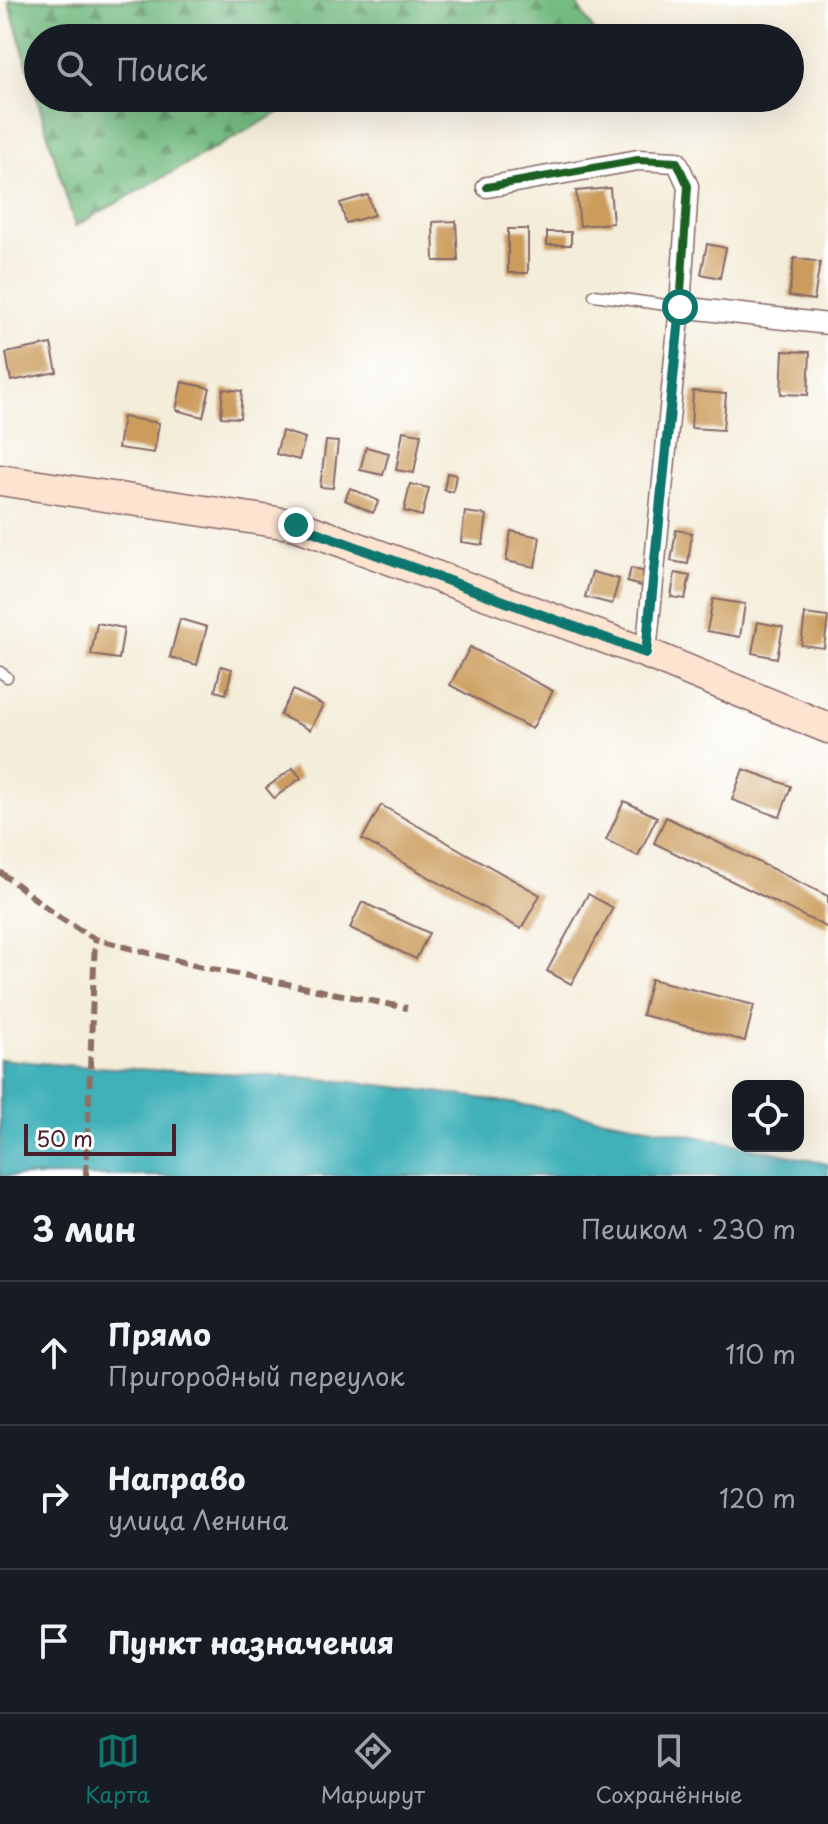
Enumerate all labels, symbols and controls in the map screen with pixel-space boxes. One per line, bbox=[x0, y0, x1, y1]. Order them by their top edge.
search box bbox=[24, 24, 804, 112]
icon: search bbox=[52, 46, 96, 90]
text: Поиск bbox=[116, 46, 207, 91]
route start bbox=[662, 289, 698, 325]
route end bbox=[278, 507, 314, 543]
map controls bbox=[732, 1080, 804, 1152]
button: locate bbox=[732, 1080, 804, 1152]
scale bar bbox=[24, 1120, 176, 1156]
text: 50 m bbox=[36, 1121, 93, 1154]
text: 3 мин bbox=[32, 1202, 136, 1254]
text: Пешком · 230 m bbox=[581, 1209, 796, 1248]
text: Прямо bbox=[108, 1311, 211, 1356]
icon: ahead bbox=[32, 1331, 76, 1375]
text: 110 m bbox=[725, 1334, 796, 1373]
text: Пригородный переулок bbox=[108, 1356, 405, 1395]
text: Направо bbox=[108, 1455, 246, 1500]
icon: right bbox=[32, 1475, 76, 1519]
text: 120 m bbox=[719, 1478, 796, 1517]
text: улица Ленина bbox=[108, 1500, 288, 1539]
icon: arrive bbox=[32, 1619, 76, 1663]
text: Пункт назначения bbox=[108, 1619, 394, 1664]
tab: Карта bbox=[85, 1729, 150, 1810]
tab: Маршрут bbox=[321, 1729, 425, 1810]
tab: Сохранённые bbox=[596, 1729, 743, 1810]

